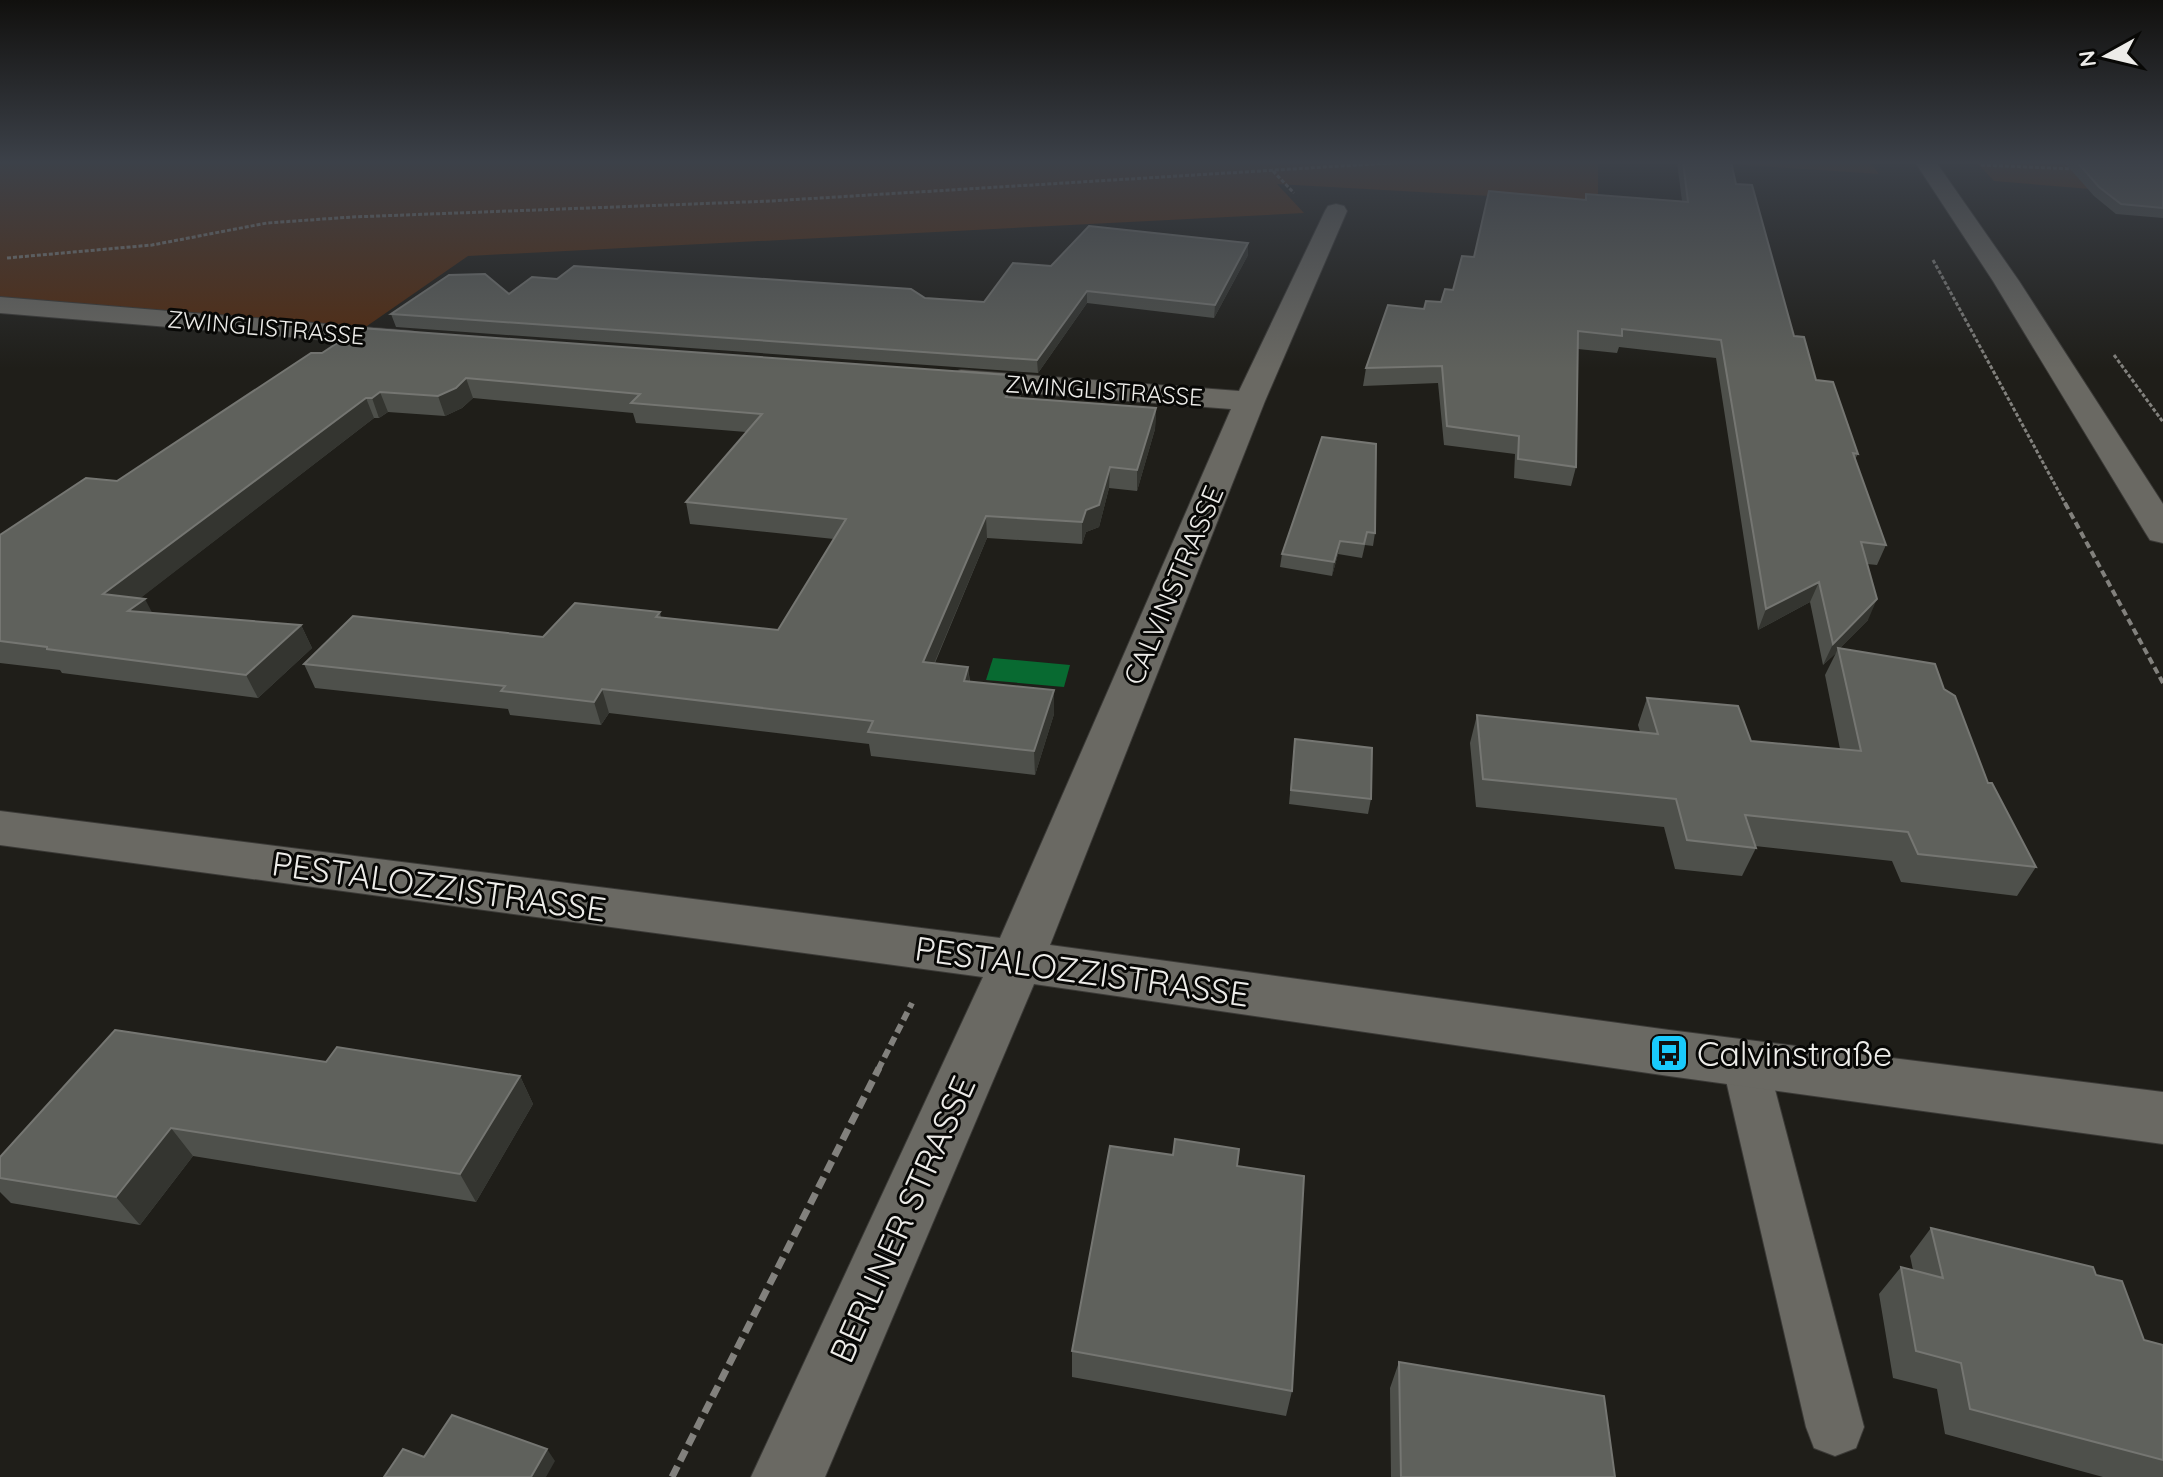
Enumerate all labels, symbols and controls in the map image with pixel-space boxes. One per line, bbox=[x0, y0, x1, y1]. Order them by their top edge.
north arrow bbox=[2067, 16, 2147, 96]
text: N bbox=[2072, 49, 2102, 69]
street label: ZWINGLISTRASSE bbox=[166, 303, 366, 351]
street label: ZWINGLISTRASSE bbox=[1004, 368, 1204, 412]
street label: CALVINSTRASSE bbox=[1115, 480, 1231, 690]
street label: PESTALOZZISTRASSE bbox=[269, 841, 609, 931]
street label: PESTALOZZISTRASSE bbox=[912, 926, 1252, 1016]
bus stop icon: Calvinstraße bbox=[1648, 1032, 1690, 1074]
place label: Calvinstraße bbox=[1697, 1032, 1892, 1075]
street label: BERLINER STRASSE bbox=[820, 1069, 984, 1369]

